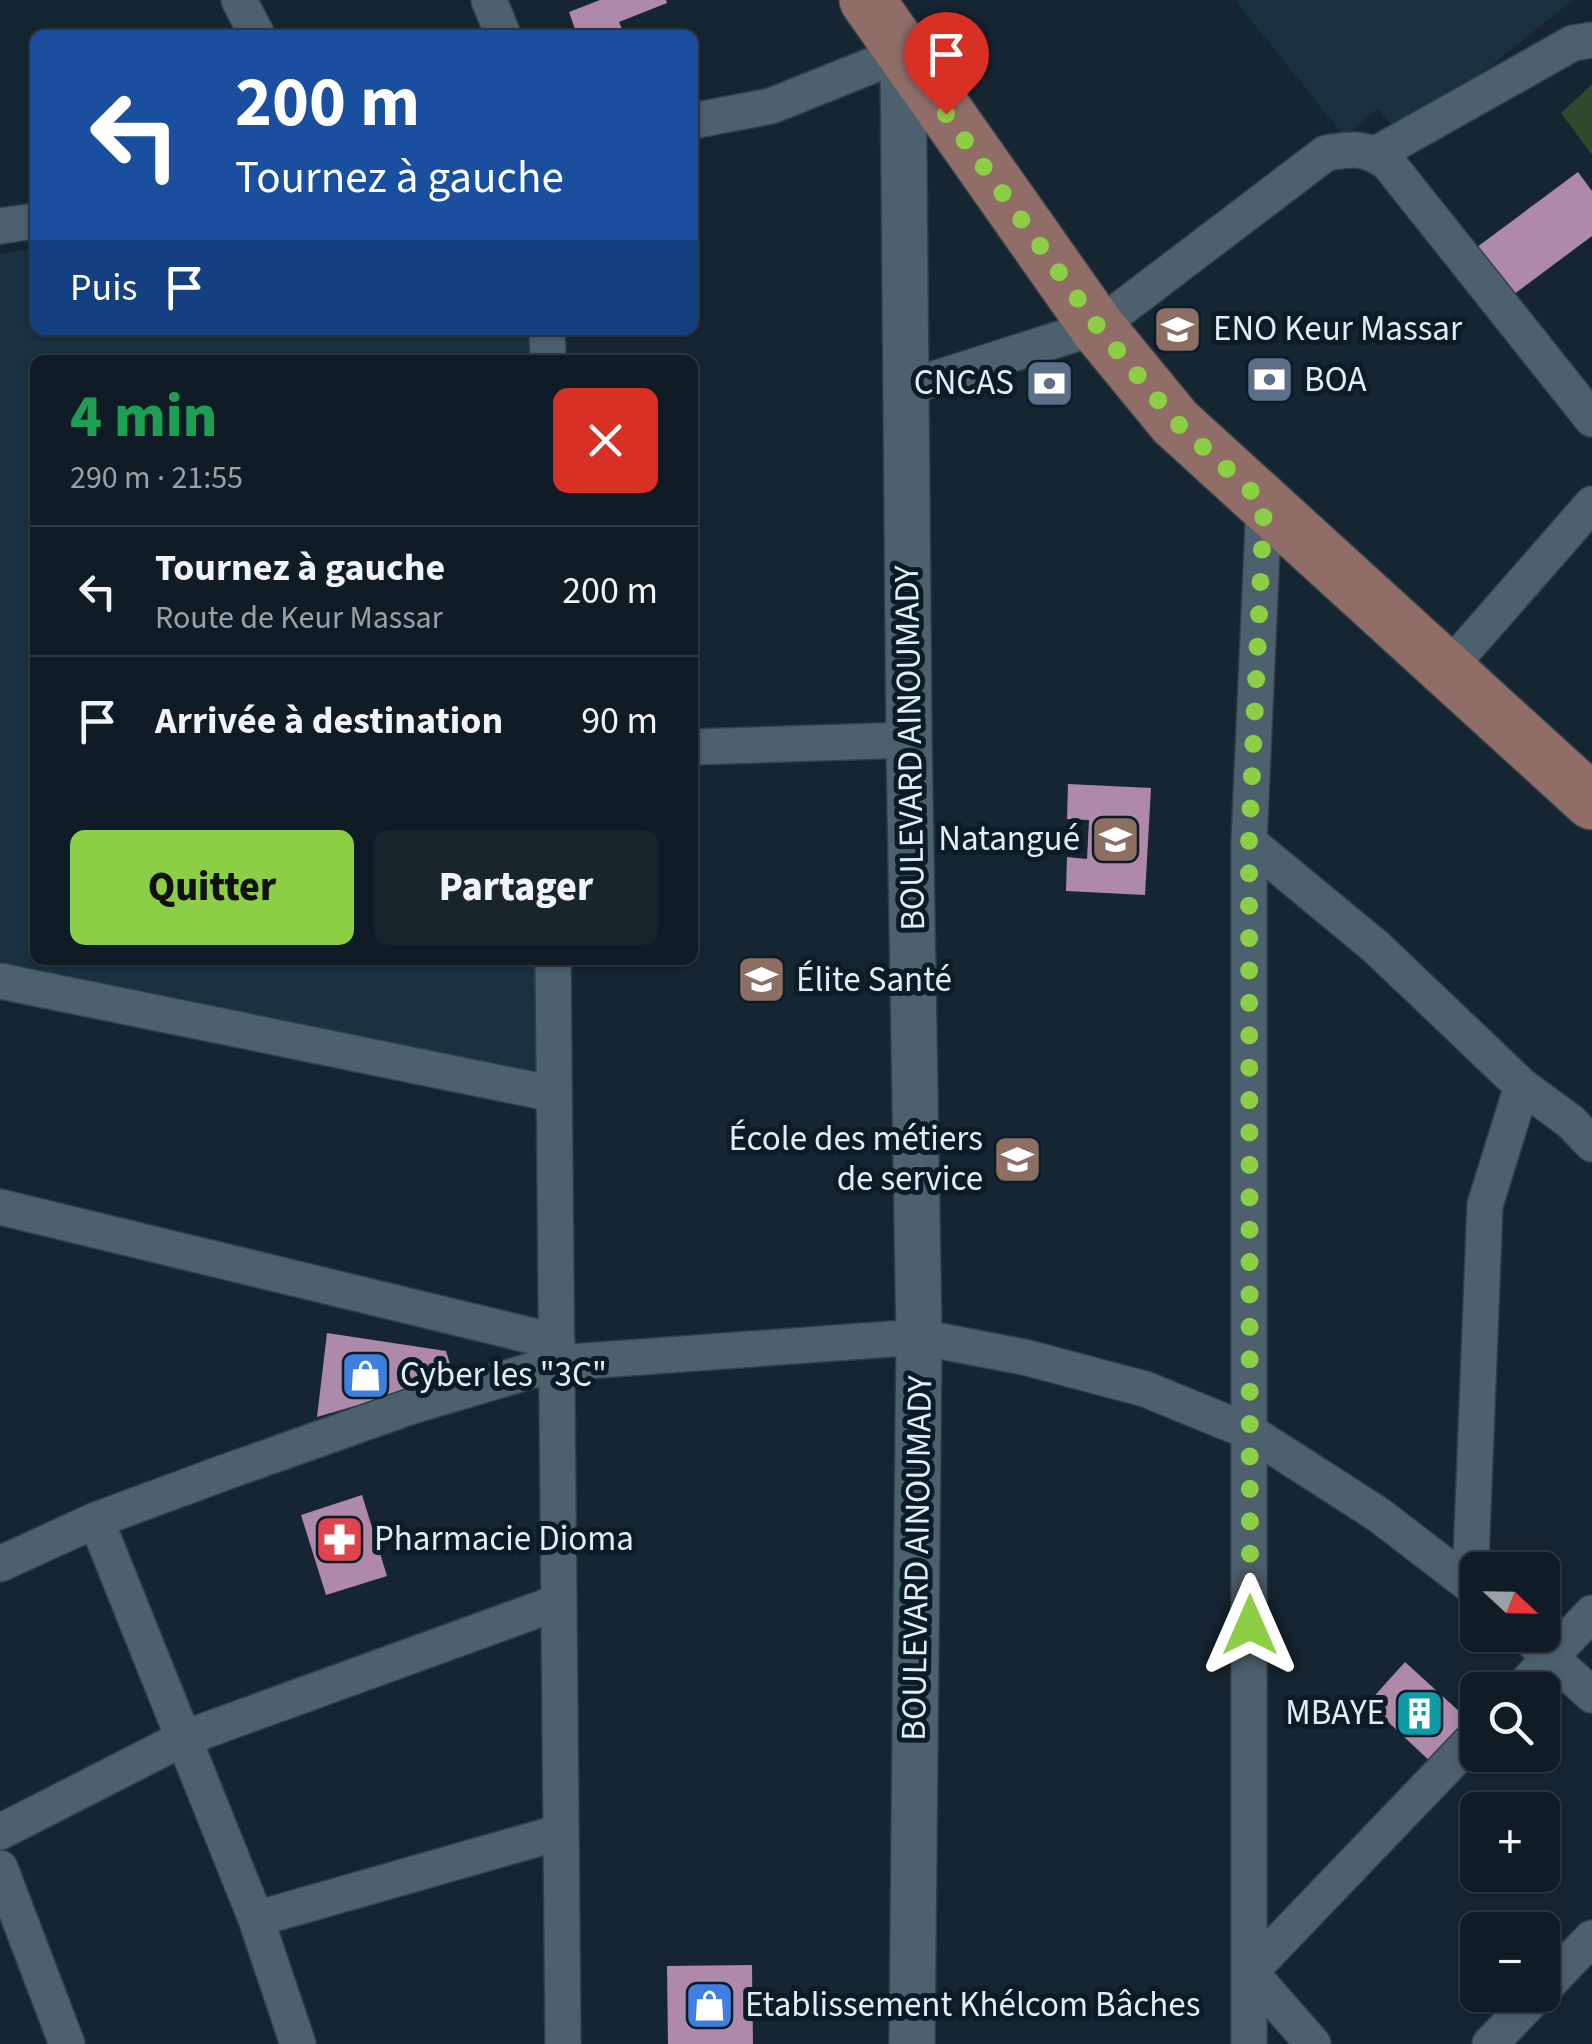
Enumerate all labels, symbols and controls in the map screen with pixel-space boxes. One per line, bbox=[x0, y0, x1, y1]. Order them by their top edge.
pin bbox=[904, 12, 989, 115]
icon: arrive bbox=[919, 27, 974, 82]
text: 200 m bbox=[235, 53, 420, 153]
icon: left bbox=[70, 70, 200, 200]
text: Tournez à gauche bbox=[235, 146, 564, 210]
icon: arrive bbox=[157, 260, 212, 315]
text: Puis bbox=[70, 261, 137, 315]
school or university icon: ENO Keur Massar bbox=[1152, 303, 1204, 355]
place label: ENO Keur Massar bbox=[1213, 304, 1463, 354]
bank icon: BOA bbox=[1243, 354, 1295, 406]
place label: BOA bbox=[1304, 355, 1366, 405]
bank icon: CNCAS bbox=[1023, 357, 1075, 409]
place label: CNCAS bbox=[914, 358, 1014, 408]
text: 4 min bbox=[70, 375, 217, 460]
button: close bbox=[553, 388, 658, 493]
text: 290 m · 21:55 bbox=[70, 455, 243, 501]
text: Tournez à gauche bbox=[155, 541, 445, 595]
icon: left bbox=[70, 564, 125, 619]
text: 200 m bbox=[562, 564, 658, 618]
street label: BOULEVARD AINOUMADY bbox=[882, 565, 938, 931]
text: Route de Keur Massar bbox=[155, 595, 443, 641]
icon: arrive bbox=[70, 694, 125, 749]
text: Arrivée à destination bbox=[155, 694, 503, 748]
text: 90 m bbox=[581, 694, 658, 748]
school or university icon: Natangué bbox=[1089, 813, 1141, 865]
place label: Natangué bbox=[938, 814, 1080, 864]
button: Quitter bbox=[70, 830, 354, 945]
button: Partager bbox=[374, 830, 658, 945]
school or university icon: Élite Santé bbox=[735, 954, 787, 1006]
place label: Élite Santé bbox=[796, 955, 952, 1005]
place label: École des métiers de service bbox=[728, 1114, 983, 1204]
school or university icon: École des métiers de service bbox=[992, 1133, 1044, 1185]
shop icon: Cyber les "3C" bbox=[339, 1349, 391, 1401]
place label: Cyber les "3C" bbox=[400, 1350, 607, 1400]
street label: BOULEVARD AINOUMADY bbox=[889, 1375, 945, 1741]
pharmacy icon: Pharmacie Dioma bbox=[313, 1513, 365, 1565]
place label: Pharmacie Dioma bbox=[374, 1514, 634, 1564]
north arrow bbox=[1460, 1552, 1560, 1652]
map controls bbox=[1460, 1552, 1560, 2012]
position arrow bbox=[1198, 1573, 1302, 1677]
button: search bbox=[1460, 1672, 1560, 1772]
building icon: MBAYE bbox=[1394, 1687, 1446, 1739]
place label: MBAYE bbox=[1285, 1688, 1385, 1738]
button: + bbox=[1460, 1792, 1560, 1892]
button: − bbox=[1460, 1912, 1560, 2012]
shop icon: Etablissement Khélcom Bâches bbox=[684, 1979, 736, 2031]
place label: Etablissement Khélcom Bâches bbox=[745, 1980, 1200, 2030]

